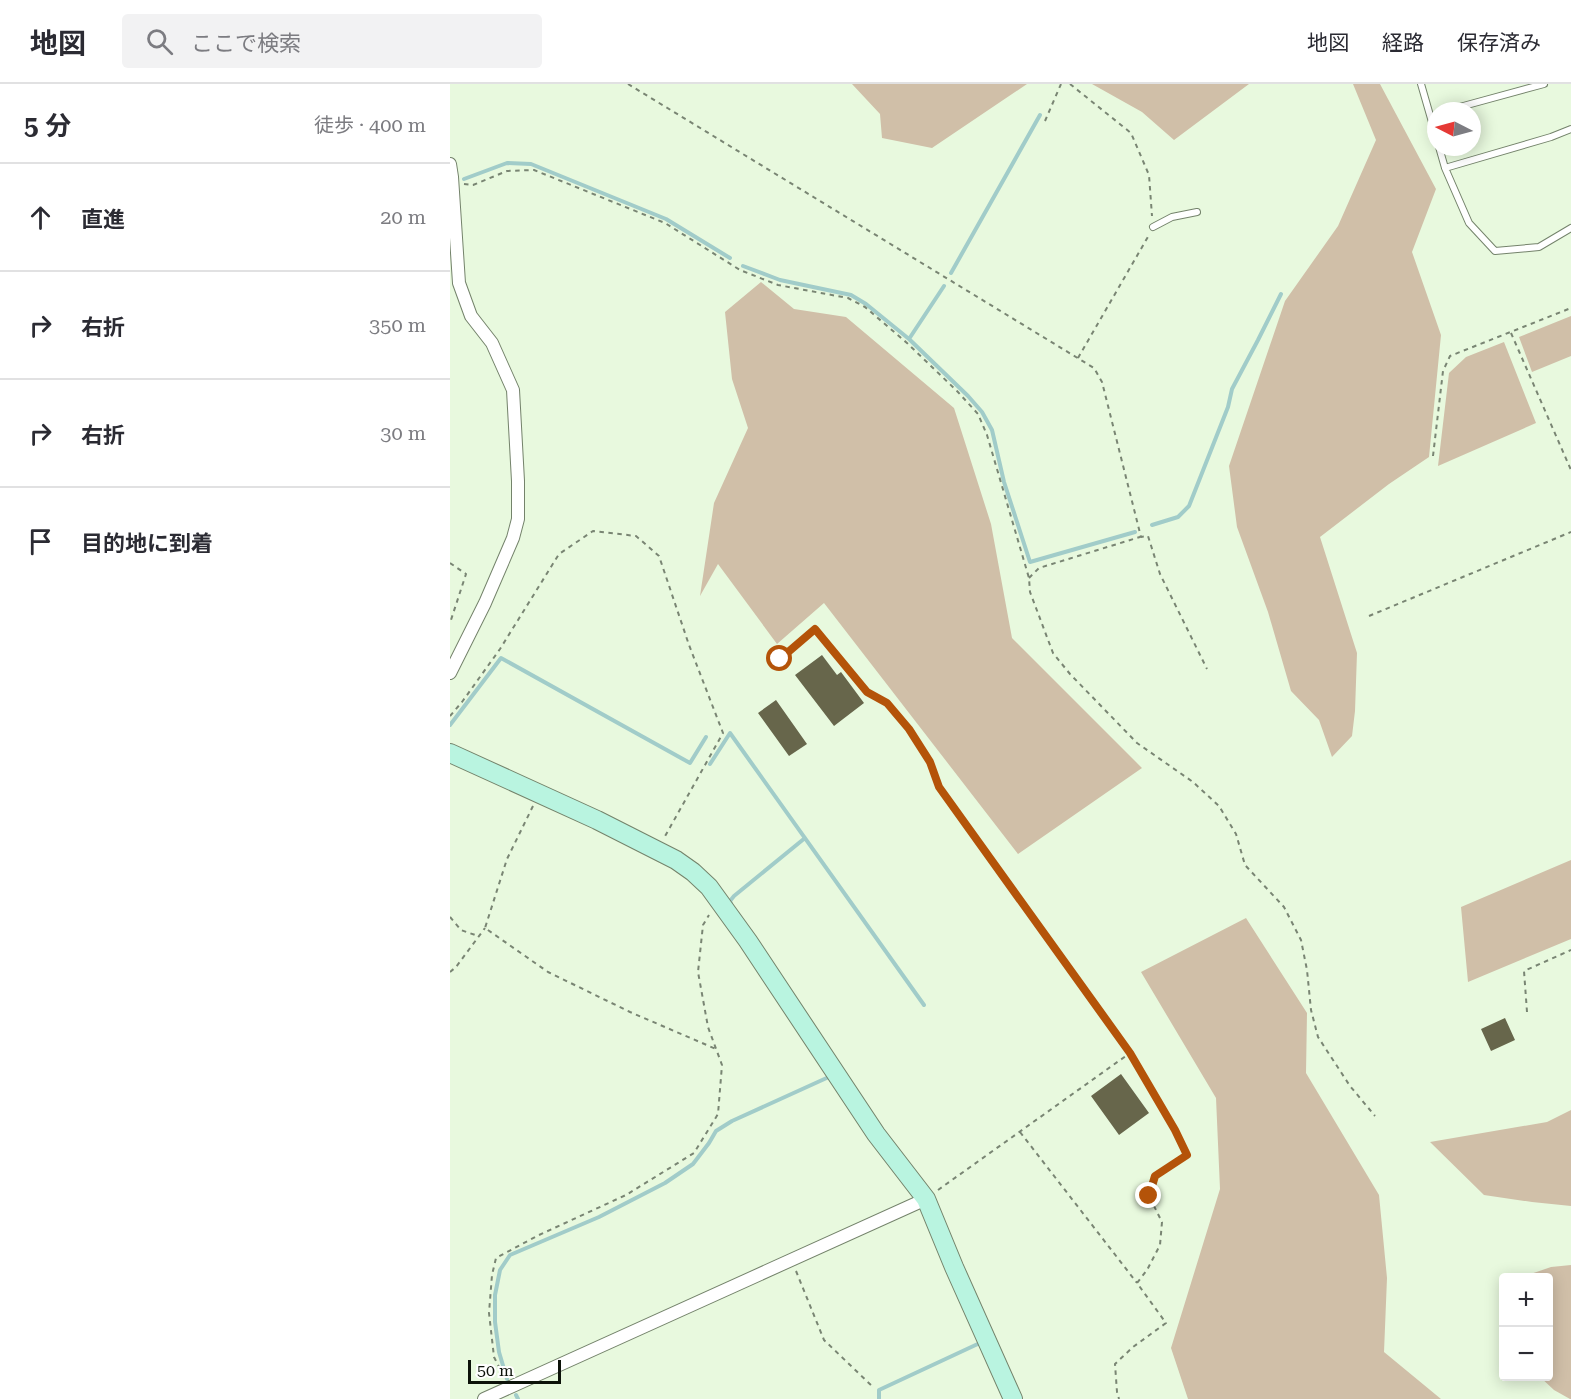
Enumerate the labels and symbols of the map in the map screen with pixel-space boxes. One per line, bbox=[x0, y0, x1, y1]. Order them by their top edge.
north arrow bbox=[1427, 102, 1481, 156]
route start bbox=[766, 645, 792, 671]
route end bbox=[1135, 1182, 1161, 1208]
scale bar bbox=[468, 1357, 561, 1384]

